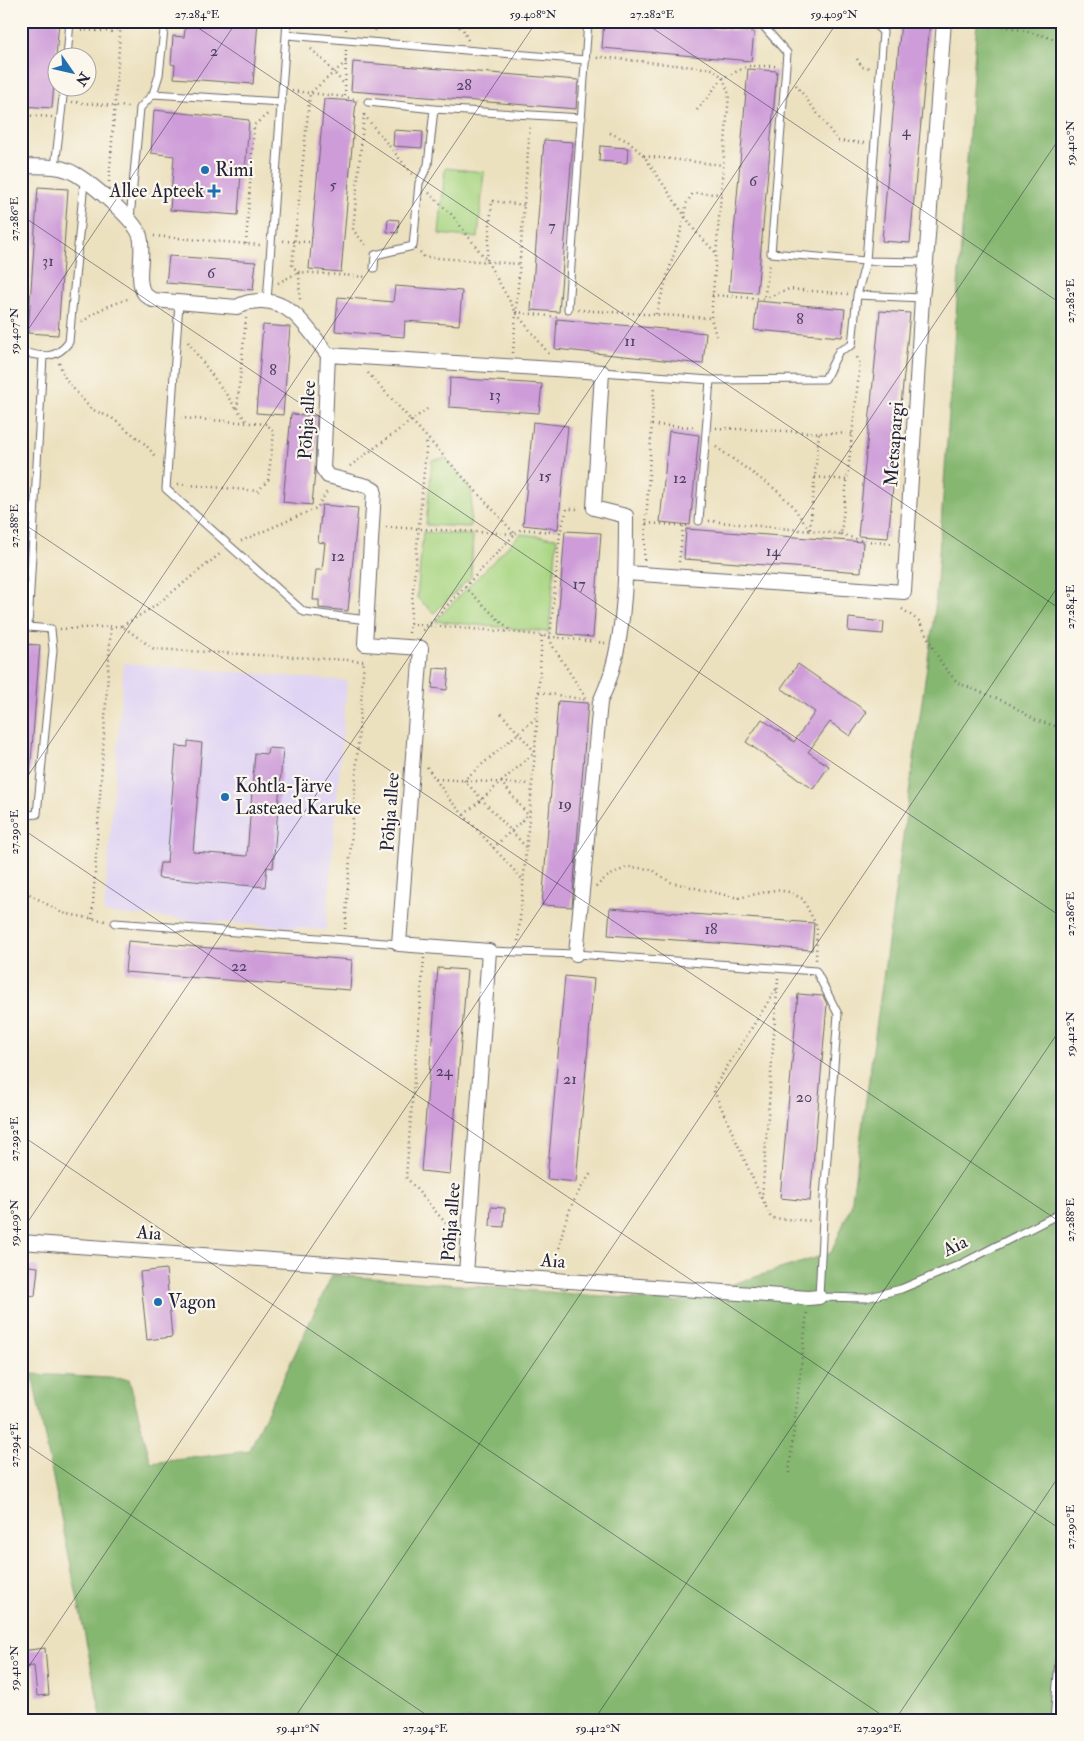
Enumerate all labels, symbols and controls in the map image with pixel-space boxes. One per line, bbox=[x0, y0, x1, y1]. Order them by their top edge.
text: 27.284°E bbox=[175, 7, 220, 22]
text: 59.408°N bbox=[509, 7, 557, 22]
text: 27.282°E bbox=[630, 7, 675, 22]
text: 59.409°N bbox=[810, 7, 858, 22]
house number: 2 bbox=[210, 41, 218, 61]
north arrow bbox=[48, 48, 98, 98]
text: N bbox=[72, 68, 93, 89]
house number: 28 bbox=[456, 75, 472, 95]
text: 59.410°N bbox=[1063, 120, 1078, 166]
house number: 4 bbox=[902, 121, 912, 141]
place label: Rimi bbox=[215, 158, 253, 182]
marker: Rimi bbox=[199, 164, 211, 176]
house number: 6 bbox=[749, 171, 758, 191]
house number: 5 bbox=[329, 175, 337, 195]
place label: Allee Apteek bbox=[109, 179, 204, 204]
marker: Allee Apteek bbox=[208, 185, 220, 197]
text: 27.286°E bbox=[7, 197, 22, 241]
house number: 7 bbox=[548, 216, 556, 236]
house number: 31 bbox=[42, 251, 54, 271]
house number: 6 bbox=[207, 263, 216, 283]
text: 27.282°E bbox=[1063, 279, 1078, 323]
text: 59.407°N bbox=[7, 307, 22, 355]
house number: 8 bbox=[796, 309, 804, 329]
house number: 11 bbox=[624, 331, 636, 351]
house number: 8 bbox=[269, 360, 277, 380]
street label: Põhja allee bbox=[293, 380, 321, 460]
house number: 13 bbox=[489, 385, 501, 405]
street label: Metsapargi bbox=[879, 401, 910, 487]
house number: 15 bbox=[539, 466, 551, 486]
house number: 12 bbox=[673, 468, 687, 488]
text: 27.288°E bbox=[7, 504, 22, 548]
house number: 14 bbox=[766, 541, 782, 561]
house number: 12 bbox=[331, 546, 345, 566]
house number: 17 bbox=[572, 574, 586, 594]
text: 27.284°E bbox=[1063, 584, 1078, 629]
street label: Põhja allee bbox=[375, 771, 405, 852]
place label: Kohtla-Järve Lasteaed Karuke bbox=[235, 774, 361, 820]
marker: Kohtla-Järve Lasteaed Karuke bbox=[219, 791, 231, 803]
house number: 19 bbox=[558, 794, 572, 814]
text: 27.290°E bbox=[7, 809, 22, 854]
text: 27.286°E bbox=[1063, 892, 1078, 936]
house number: 18 bbox=[704, 919, 718, 939]
house number: 22 bbox=[231, 956, 247, 976]
text: 59.412°N bbox=[1063, 1011, 1078, 1057]
house number: 24 bbox=[436, 1061, 454, 1081]
house number: 21 bbox=[563, 1069, 577, 1089]
house number: 20 bbox=[796, 1087, 812, 1107]
text: 27.292°E bbox=[7, 1116, 22, 1161]
street label: Põhja allee bbox=[436, 1181, 466, 1262]
text: 27.288°E bbox=[1063, 1198, 1078, 1242]
text: 59.409°N bbox=[7, 1199, 22, 1247]
street label: Aia bbox=[135, 1220, 162, 1246]
street label: Aia bbox=[938, 1230, 972, 1263]
street label: Aia bbox=[539, 1248, 566, 1274]
place label: Vagon bbox=[168, 1290, 216, 1314]
marker: Vagon bbox=[152, 1296, 164, 1308]
text: 27.294°E bbox=[7, 1422, 22, 1468]
text: 27.290°E bbox=[1063, 1504, 1078, 1549]
text: 59.410°N bbox=[7, 1645, 22, 1691]
text: 59.411°N bbox=[276, 1721, 320, 1736]
text: 27.294°E bbox=[402, 1721, 448, 1736]
text: 59.412°N bbox=[575, 1721, 621, 1736]
text: 27.292°E bbox=[857, 1721, 902, 1736]

